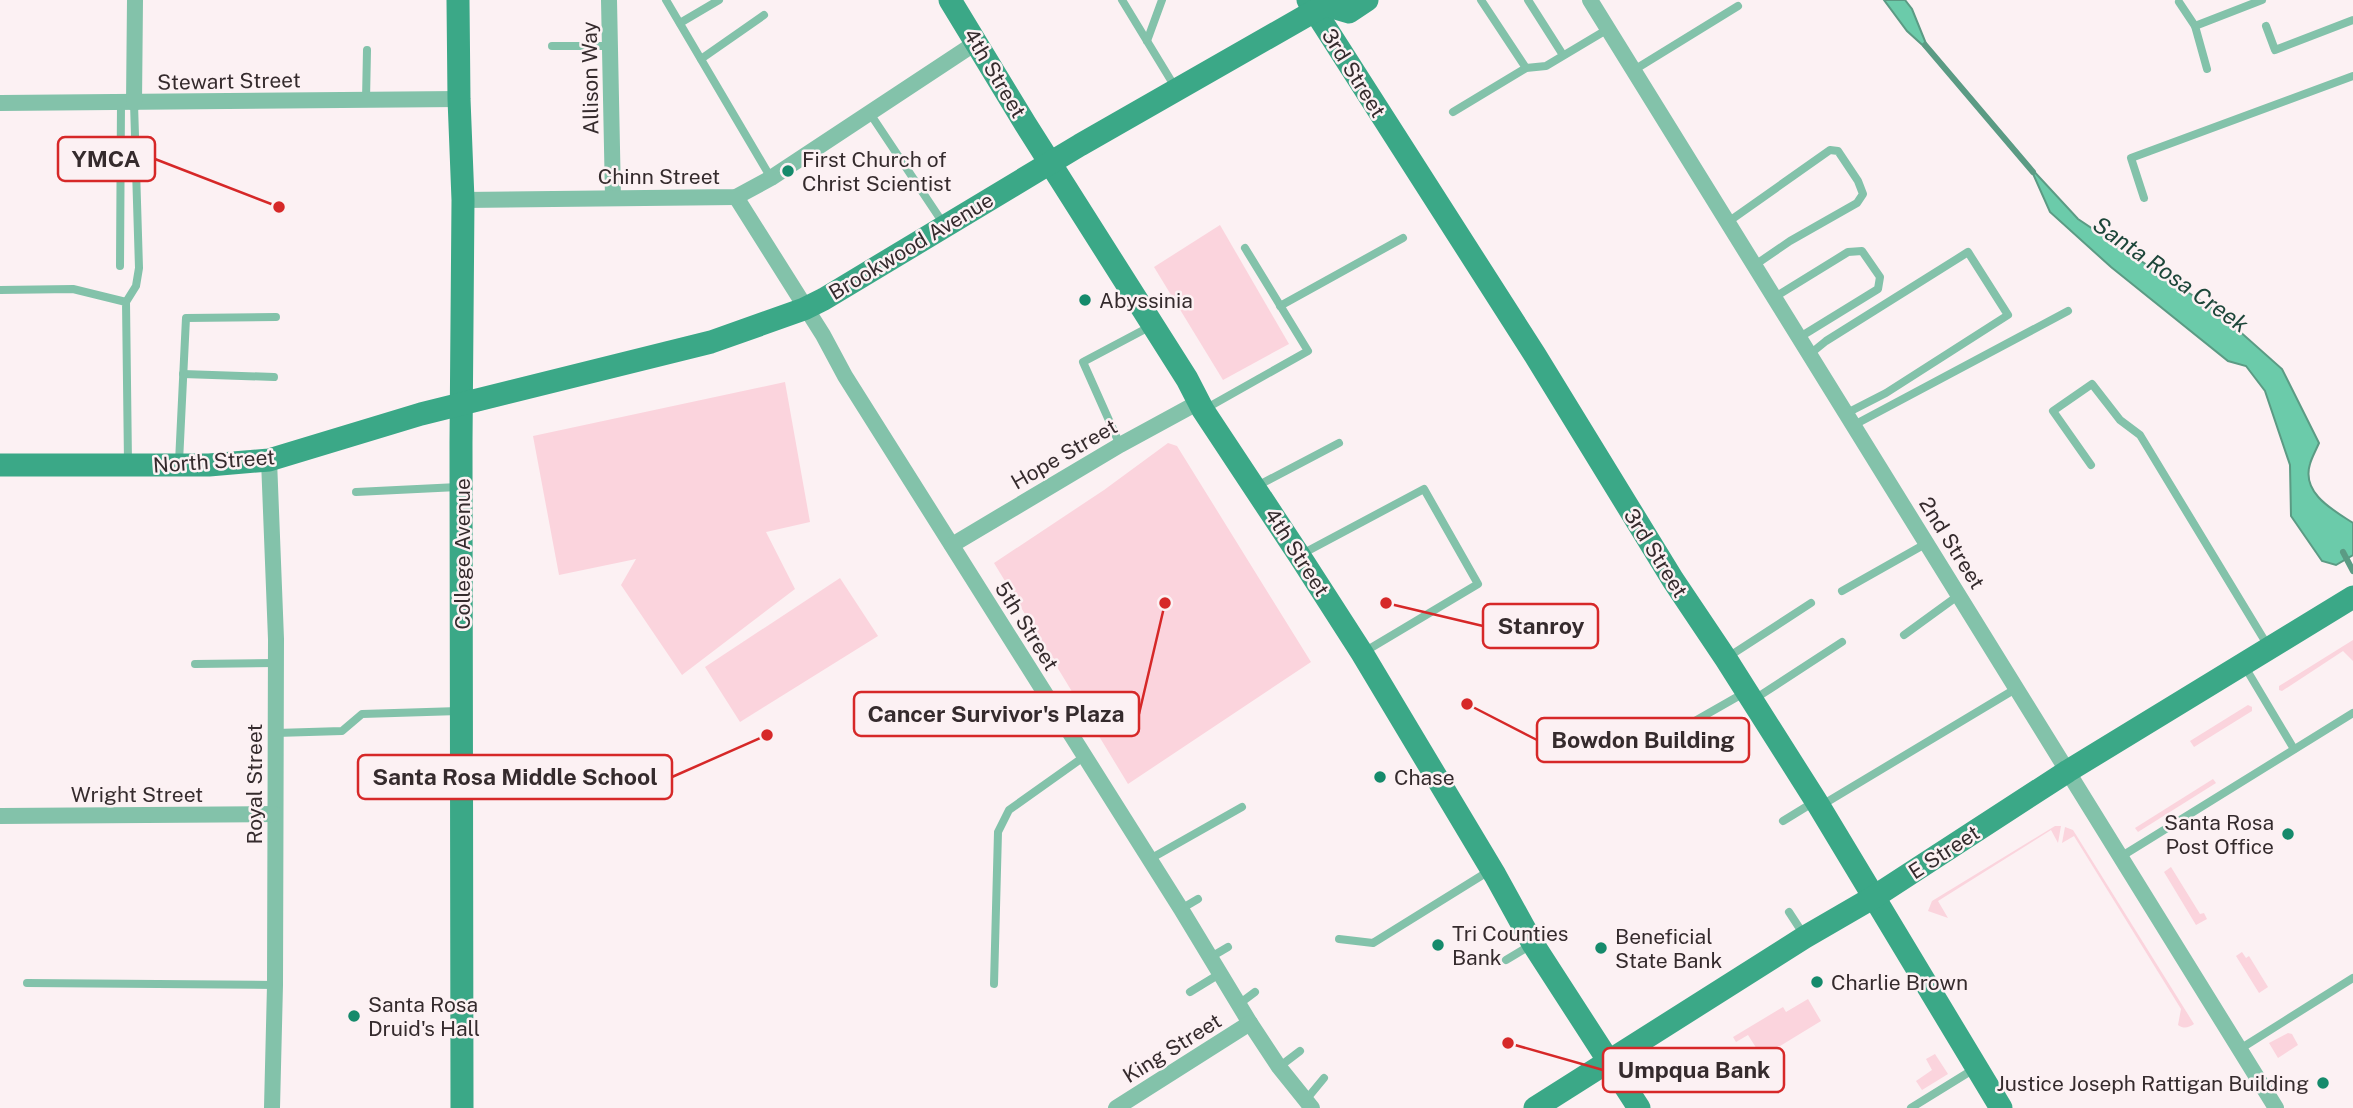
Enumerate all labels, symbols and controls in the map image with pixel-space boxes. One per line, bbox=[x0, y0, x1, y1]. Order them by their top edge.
street label: Allison Way bbox=[577, 21, 603, 135]
street label: 4th Street bbox=[959, 24, 1031, 122]
street label: 3rd Street bbox=[1317, 24, 1391, 122]
street label: Stewart Street bbox=[157, 67, 301, 95]
callout: YMCA bbox=[58, 137, 155, 181]
text: YMCA bbox=[71, 145, 141, 172]
place label: First Church of Christ Scientist bbox=[802, 147, 952, 196]
marker: First Church of Christ Scientist bbox=[780, 163, 796, 179]
street label: Chinn Street bbox=[598, 164, 720, 189]
street label: Brookwood Avenue bbox=[824, 187, 998, 305]
water label: Santa Rosa Creek bbox=[2088, 210, 2254, 338]
place label: Abyssinia bbox=[1099, 288, 1193, 313]
marker: Abyssinia bbox=[1077, 292, 1093, 308]
street label: Hope Street bbox=[1006, 414, 1122, 494]
street label: North Street bbox=[152, 444, 276, 478]
street label: College Avenue bbox=[450, 478, 475, 630]
street label: 2nd Street bbox=[1914, 492, 1990, 594]
street label: 4th Street bbox=[1259, 503, 1335, 601]
street label: 3rd Street bbox=[1619, 504, 1693, 602]
street label: 5th Street bbox=[990, 577, 1064, 675]
callout: Stanroy bbox=[1483, 604, 1598, 648]
text: Stanroy bbox=[1497, 612, 1585, 639]
callout: Cancer Survivor's Plaza bbox=[854, 692, 1139, 736]
text: Cancer Survivor's Plaza bbox=[867, 700, 1125, 727]
callout: Bowdon Building bbox=[1537, 718, 1749, 762]
street label: Royal Street bbox=[242, 724, 267, 845]
text: Bowdon Building bbox=[1551, 726, 1735, 753]
callout: Santa Rosa Middle School bbox=[358, 755, 672, 799]
text: Santa Rosa Middle School bbox=[372, 763, 658, 790]
place label: Chase bbox=[1394, 765, 1455, 790]
marker: Chase bbox=[1372, 769, 1388, 785]
street label: Wright Street bbox=[71, 782, 203, 807]
place label: Santa Rosa Post Office bbox=[2164, 810, 2274, 859]
street label: E Street bbox=[1904, 820, 1984, 884]
marker: Santa Rosa Post Office bbox=[2280, 826, 2296, 842]
place label: Tri Counties Bank bbox=[1452, 921, 1568, 970]
place label: Beneficial State Bank bbox=[1615, 924, 1722, 973]
marker: Tri Counties Bank bbox=[1430, 937, 1446, 953]
marker: Beneficial State Bank bbox=[1593, 940, 1609, 956]
place label: Charlie Brown bbox=[1831, 970, 1968, 995]
marker: Charlie Brown bbox=[1809, 974, 1825, 990]
place label: Santa Rosa Druid's Hall bbox=[368, 992, 480, 1041]
marker: Santa Rosa Druid's Hall bbox=[346, 1008, 362, 1024]
street label: King Street bbox=[1118, 1008, 1226, 1088]
callout: Umpqua Bank bbox=[1603, 1048, 1784, 1092]
text: Umpqua Bank bbox=[1618, 1056, 1770, 1083]
place label: Justice Joseph Rattigan Building bbox=[1997, 1071, 2309, 1096]
marker: Justice Joseph Rattigan Building bbox=[2315, 1075, 2331, 1091]

